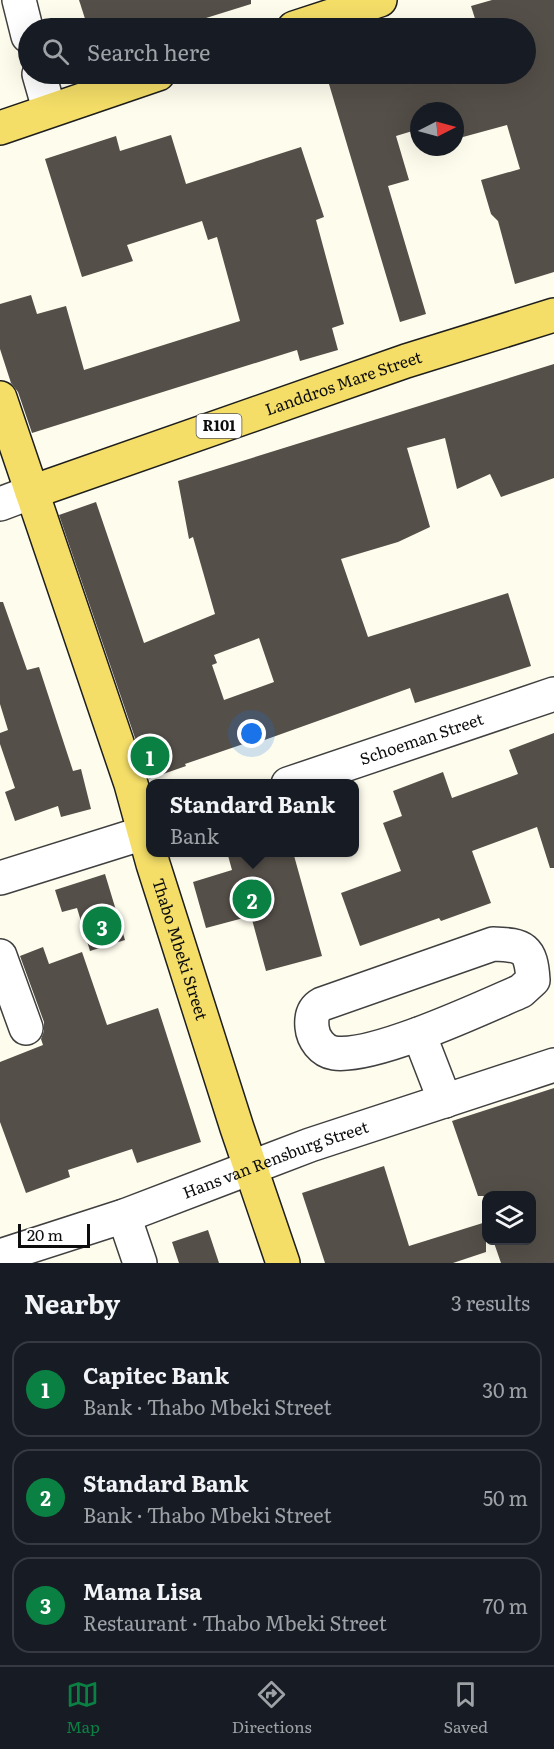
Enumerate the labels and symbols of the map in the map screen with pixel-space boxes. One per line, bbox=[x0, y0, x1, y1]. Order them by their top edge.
north arrow bbox=[410, 102, 464, 156]
street label: Landdros Mare Street bbox=[262, 344, 425, 420]
road number: R101 bbox=[196, 414, 242, 438]
street label: Schoeman Street bbox=[356, 706, 487, 770]
your location bbox=[237, 719, 266, 748]
pin: 1 bbox=[130, 734, 170, 778]
street label: Thabo Mbeki Street bbox=[147, 875, 215, 1023]
pin: 2 bbox=[232, 876, 272, 922]
pin: 3 bbox=[82, 904, 122, 948]
street label: Hans van Rensburg Street bbox=[179, 1114, 372, 1204]
scale bar bbox=[18, 1221, 90, 1248]

